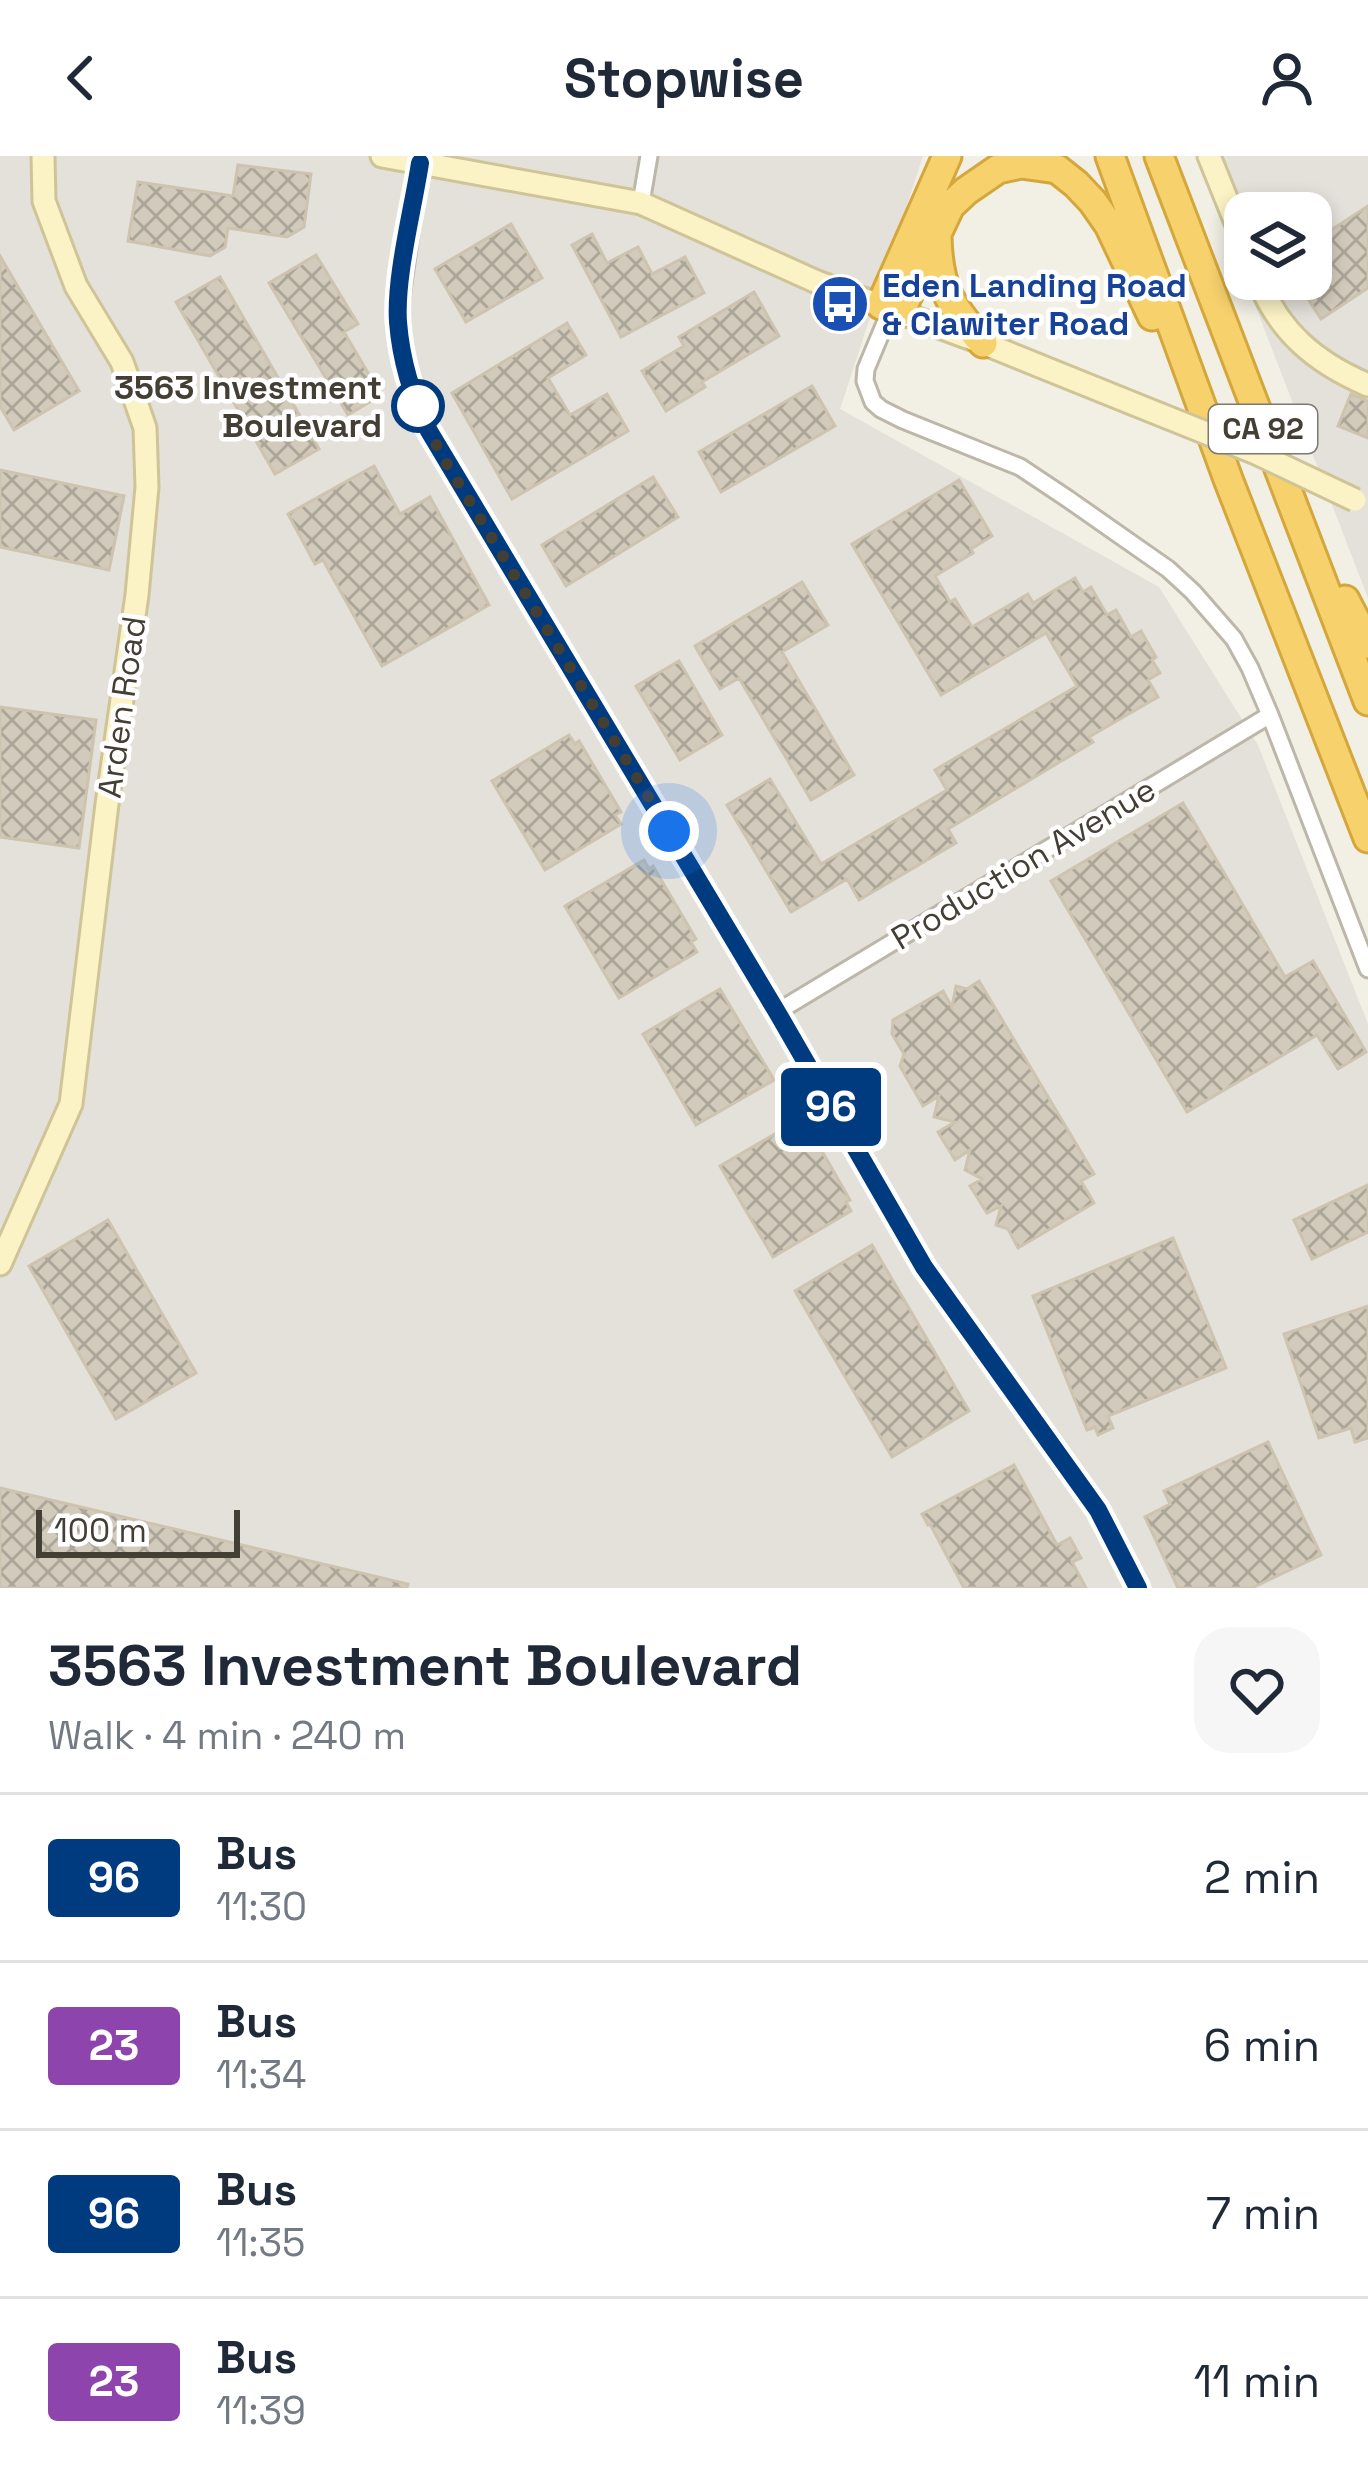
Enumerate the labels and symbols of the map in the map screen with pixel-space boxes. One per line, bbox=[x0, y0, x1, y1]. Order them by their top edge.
place label: Eden Landing Road & Clawiter Road bbox=[882, 265, 1187, 345]
bus stop icon: Eden Landing Road & Clawiter Road bbox=[809, 273, 871, 335]
place label: 3563 Investment Boulevard bbox=[114, 367, 382, 447]
marker: 3563 Investment Boulevard bbox=[393, 381, 443, 431]
road number: CA 92 bbox=[1209, 405, 1317, 453]
street label: Arden Road bbox=[88, 614, 156, 801]
street label: Production Avenue bbox=[884, 768, 1163, 959]
your location bbox=[639, 801, 699, 861]
line badge: 96 bbox=[777, 1068, 885, 1146]
scale bar bbox=[36, 1504, 240, 1557]

